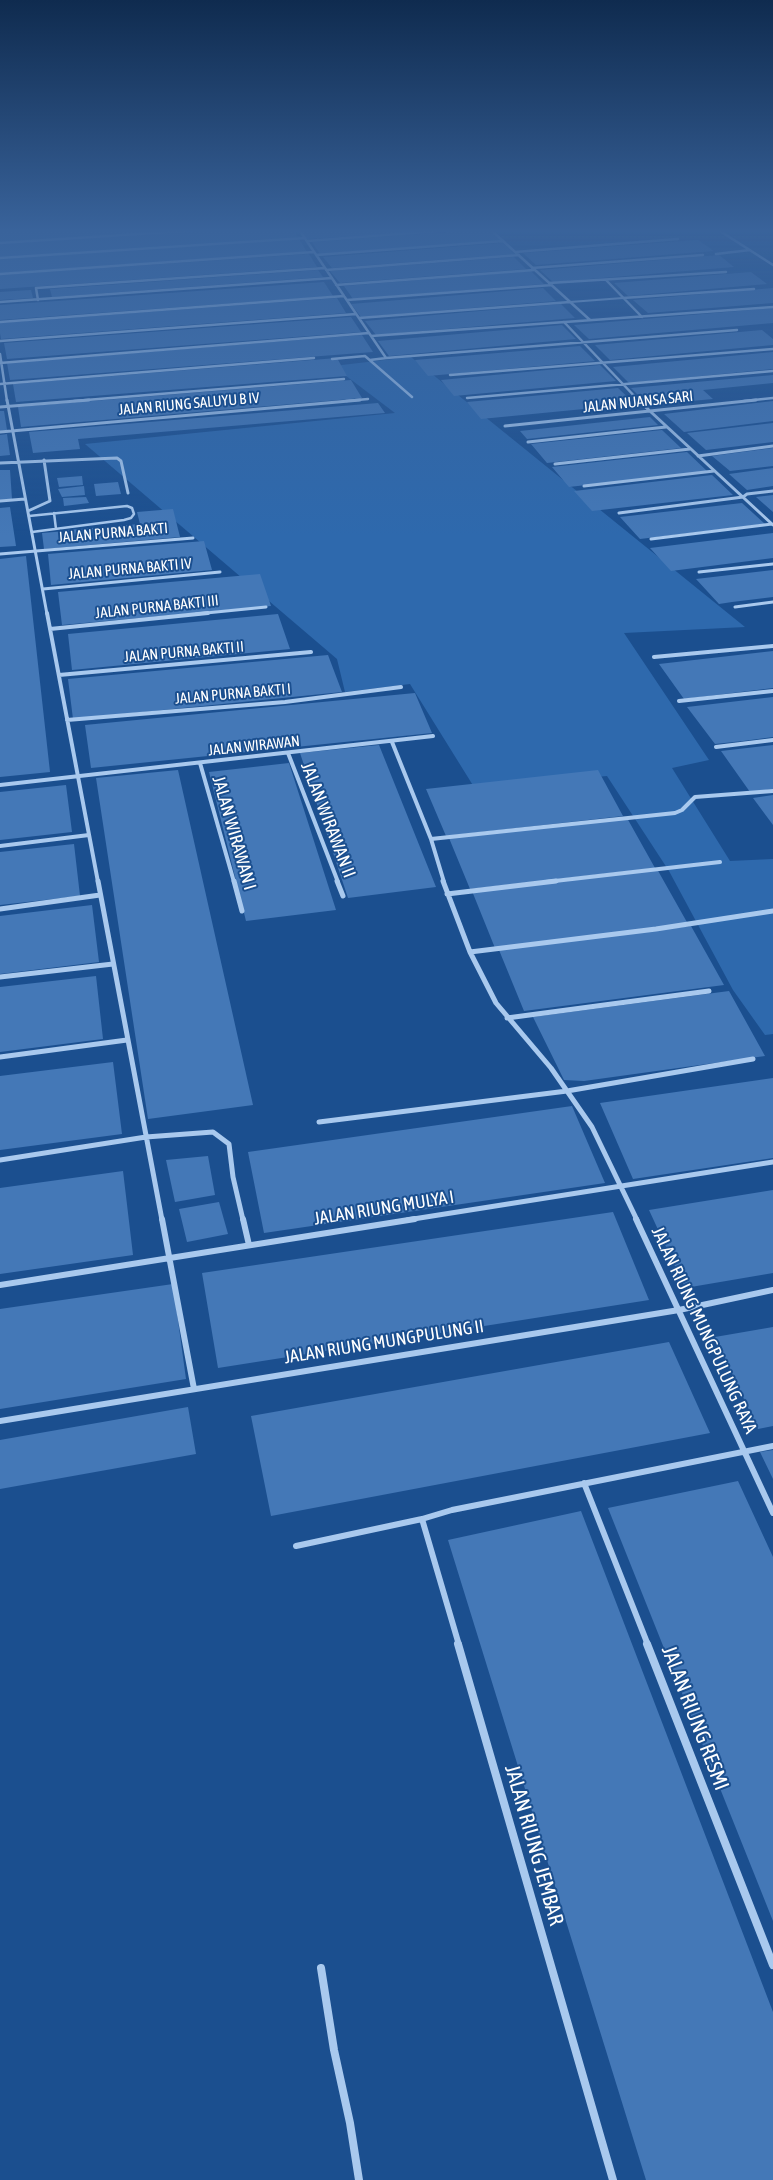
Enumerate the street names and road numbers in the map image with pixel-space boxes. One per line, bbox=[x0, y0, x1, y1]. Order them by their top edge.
street label: JALAN NUANSA SARI bbox=[582, 387, 694, 417]
street label: JALAN RIUNG SALUYU B IV bbox=[118, 389, 260, 419]
street label: JALAN PURNA BAKTI bbox=[57, 519, 169, 547]
street label: JALAN PURNA BAKTI IV bbox=[68, 555, 192, 583]
street label: JALAN PURNA BAKTI III bbox=[94, 592, 220, 622]
street label: JALAN PURNA BAKTI II bbox=[123, 638, 245, 666]
street label: JALAN PURNA BAKTI I bbox=[174, 680, 292, 708]
street label: JALAN WIRAWAN bbox=[207, 732, 301, 760]
street label: JALAN WIRAWAN II bbox=[296, 759, 360, 881]
street label: JALAN WIRAWAN I bbox=[207, 773, 261, 893]
street label: JALAN RIUNG MULYA I bbox=[312, 1186, 456, 1230]
street label: JALAN RIUNG MUNGPULUNG RAYA bbox=[647, 1223, 761, 1437]
street label: JALAN RIUNG MUNGPULUNG II bbox=[283, 1316, 485, 1368]
street label: JALAN RIUNG RESMI bbox=[656, 1642, 734, 1794]
street label: JALAN RIUNG JEMBAR bbox=[499, 1762, 569, 1928]

